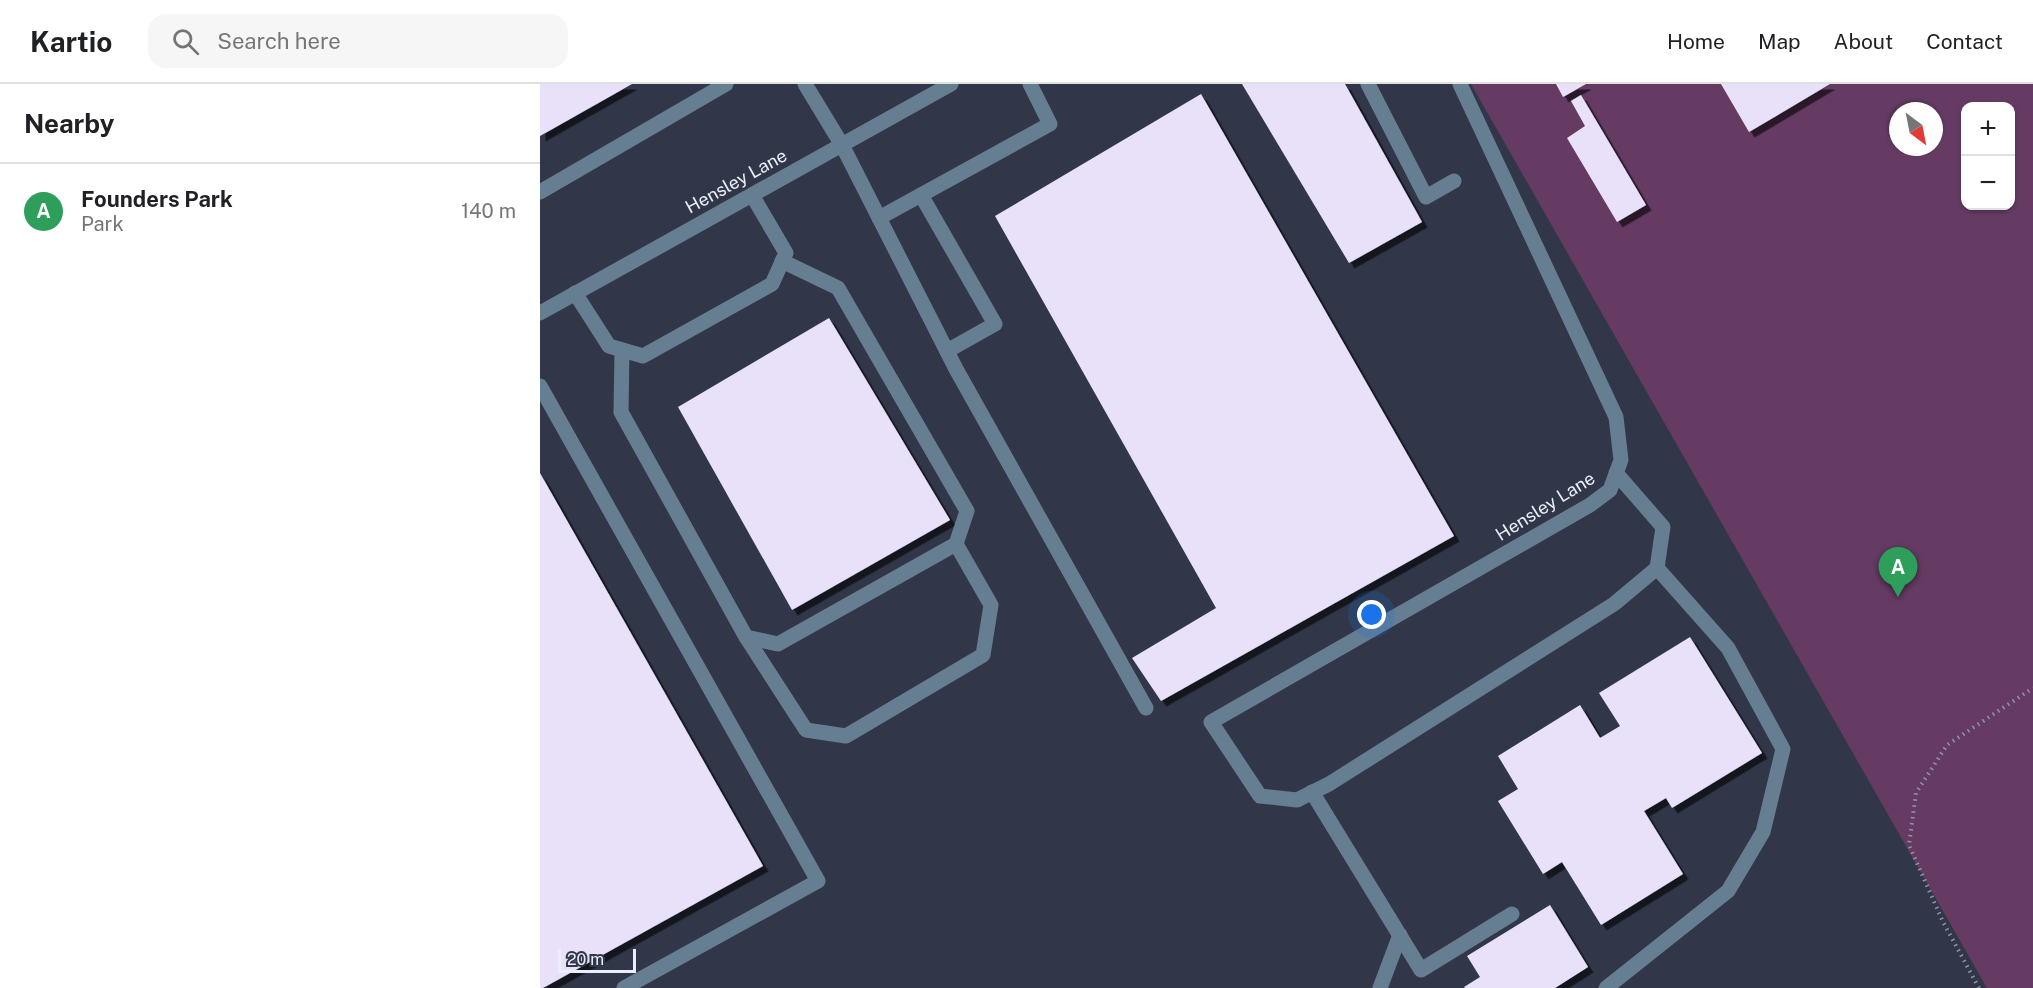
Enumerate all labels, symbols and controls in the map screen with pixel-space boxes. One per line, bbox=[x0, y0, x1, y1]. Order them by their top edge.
search box bbox=[148, 14, 568, 68]
text: Kartio bbox=[30, 25, 112, 58]
icon: search bbox=[169, 25, 202, 58]
text: Search here bbox=[217, 28, 341, 54]
text: Home bbox=[1667, 29, 1725, 54]
text: Map bbox=[1758, 29, 1801, 54]
text: About bbox=[1834, 29, 1893, 54]
text: Contact bbox=[1926, 29, 2003, 54]
north arrow bbox=[1889, 102, 1943, 156]
map controls bbox=[1961, 102, 2015, 210]
button: + bbox=[1961, 102, 2015, 156]
text: Nearby bbox=[24, 108, 114, 139]
street label: Hensley Lane bbox=[682, 144, 790, 218]
button: − bbox=[1961, 156, 2015, 210]
text: Founders Park bbox=[81, 186, 233, 212]
text: A bbox=[36, 199, 51, 223]
text: 140 m bbox=[461, 199, 516, 223]
text: Park bbox=[81, 212, 124, 236]
street label: Hensley Lane bbox=[1492, 467, 1598, 545]
pin: A bbox=[1878, 548, 1918, 597]
your location bbox=[1357, 600, 1386, 629]
scale bar bbox=[558, 946, 636, 974]
text: 20 m bbox=[567, 950, 604, 969]

